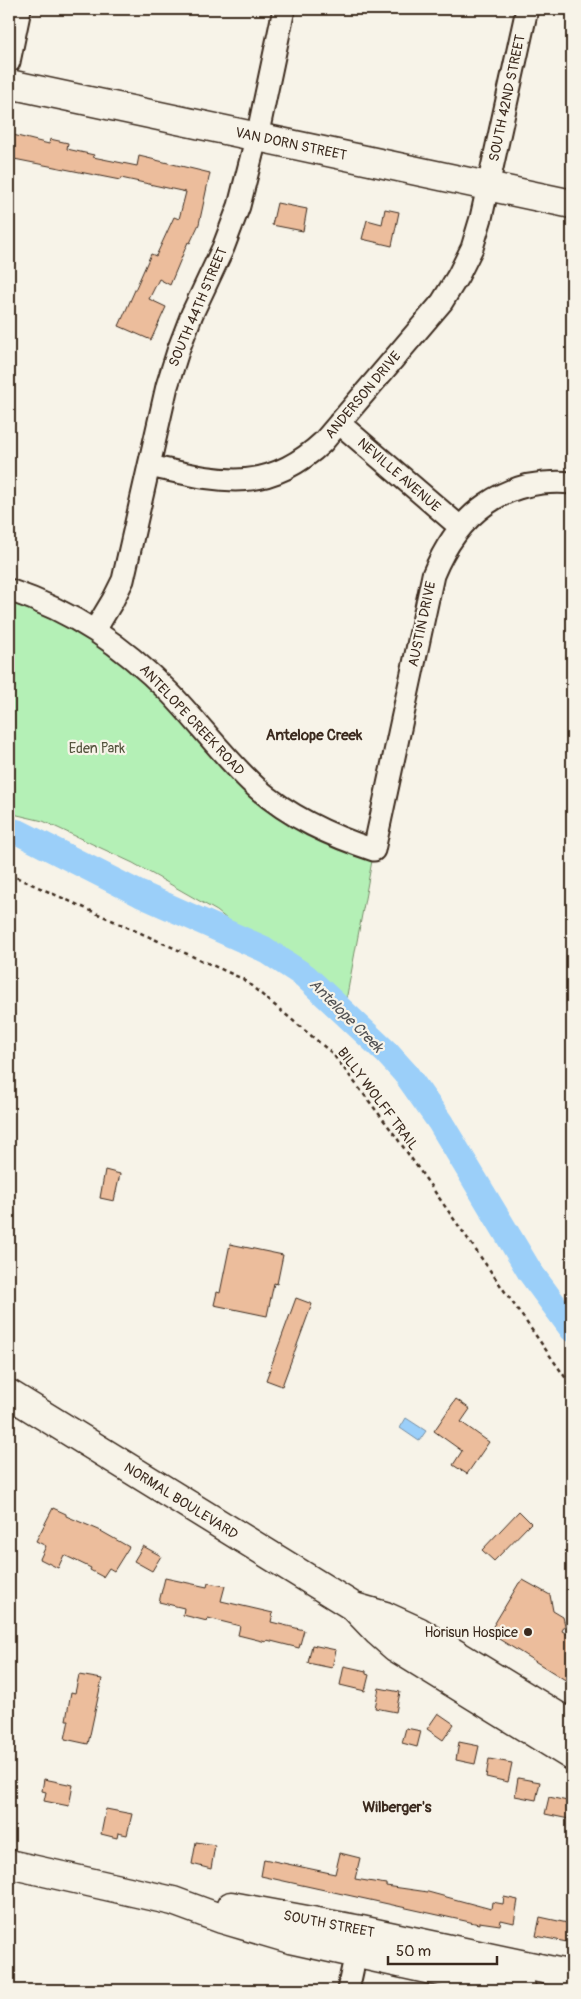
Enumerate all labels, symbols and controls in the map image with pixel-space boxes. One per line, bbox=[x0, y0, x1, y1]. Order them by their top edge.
street label: SOUTH 42ND STREET bbox=[485, 33, 529, 163]
street label: VAN DORN STREET bbox=[234, 124, 349, 164]
street label: SOUTH 44TH STREET bbox=[165, 244, 231, 369]
street label: ANDERSON DRIVE bbox=[322, 348, 404, 442]
street label: NEVILLE AVENUE bbox=[354, 434, 444, 516]
street label: AUSTIN DRIVE bbox=[405, 580, 439, 668]
street label: ANTELOPE CREEK ROAD bbox=[136, 661, 248, 779]
district label: Antelope Creek bbox=[266, 726, 363, 745]
park label: Eden Park bbox=[69, 740, 125, 757]
water label: Antelope Creek bbox=[305, 975, 388, 1058]
street label: BILLY WOLFF TRAIL bbox=[334, 1044, 422, 1154]
street label: NORMAL BOULEVARD bbox=[121, 1459, 241, 1543]
place label: Horisun Hospice bbox=[424, 1624, 518, 1641]
marker: Horisun Hospice bbox=[522, 1626, 534, 1638]
district label: Wilberger's bbox=[362, 1798, 432, 1817]
street label: SOUTH STREET bbox=[282, 1907, 376, 1941]
scale bar bbox=[388, 1934, 497, 1966]
text: 50 m bbox=[396, 1942, 431, 1961]

